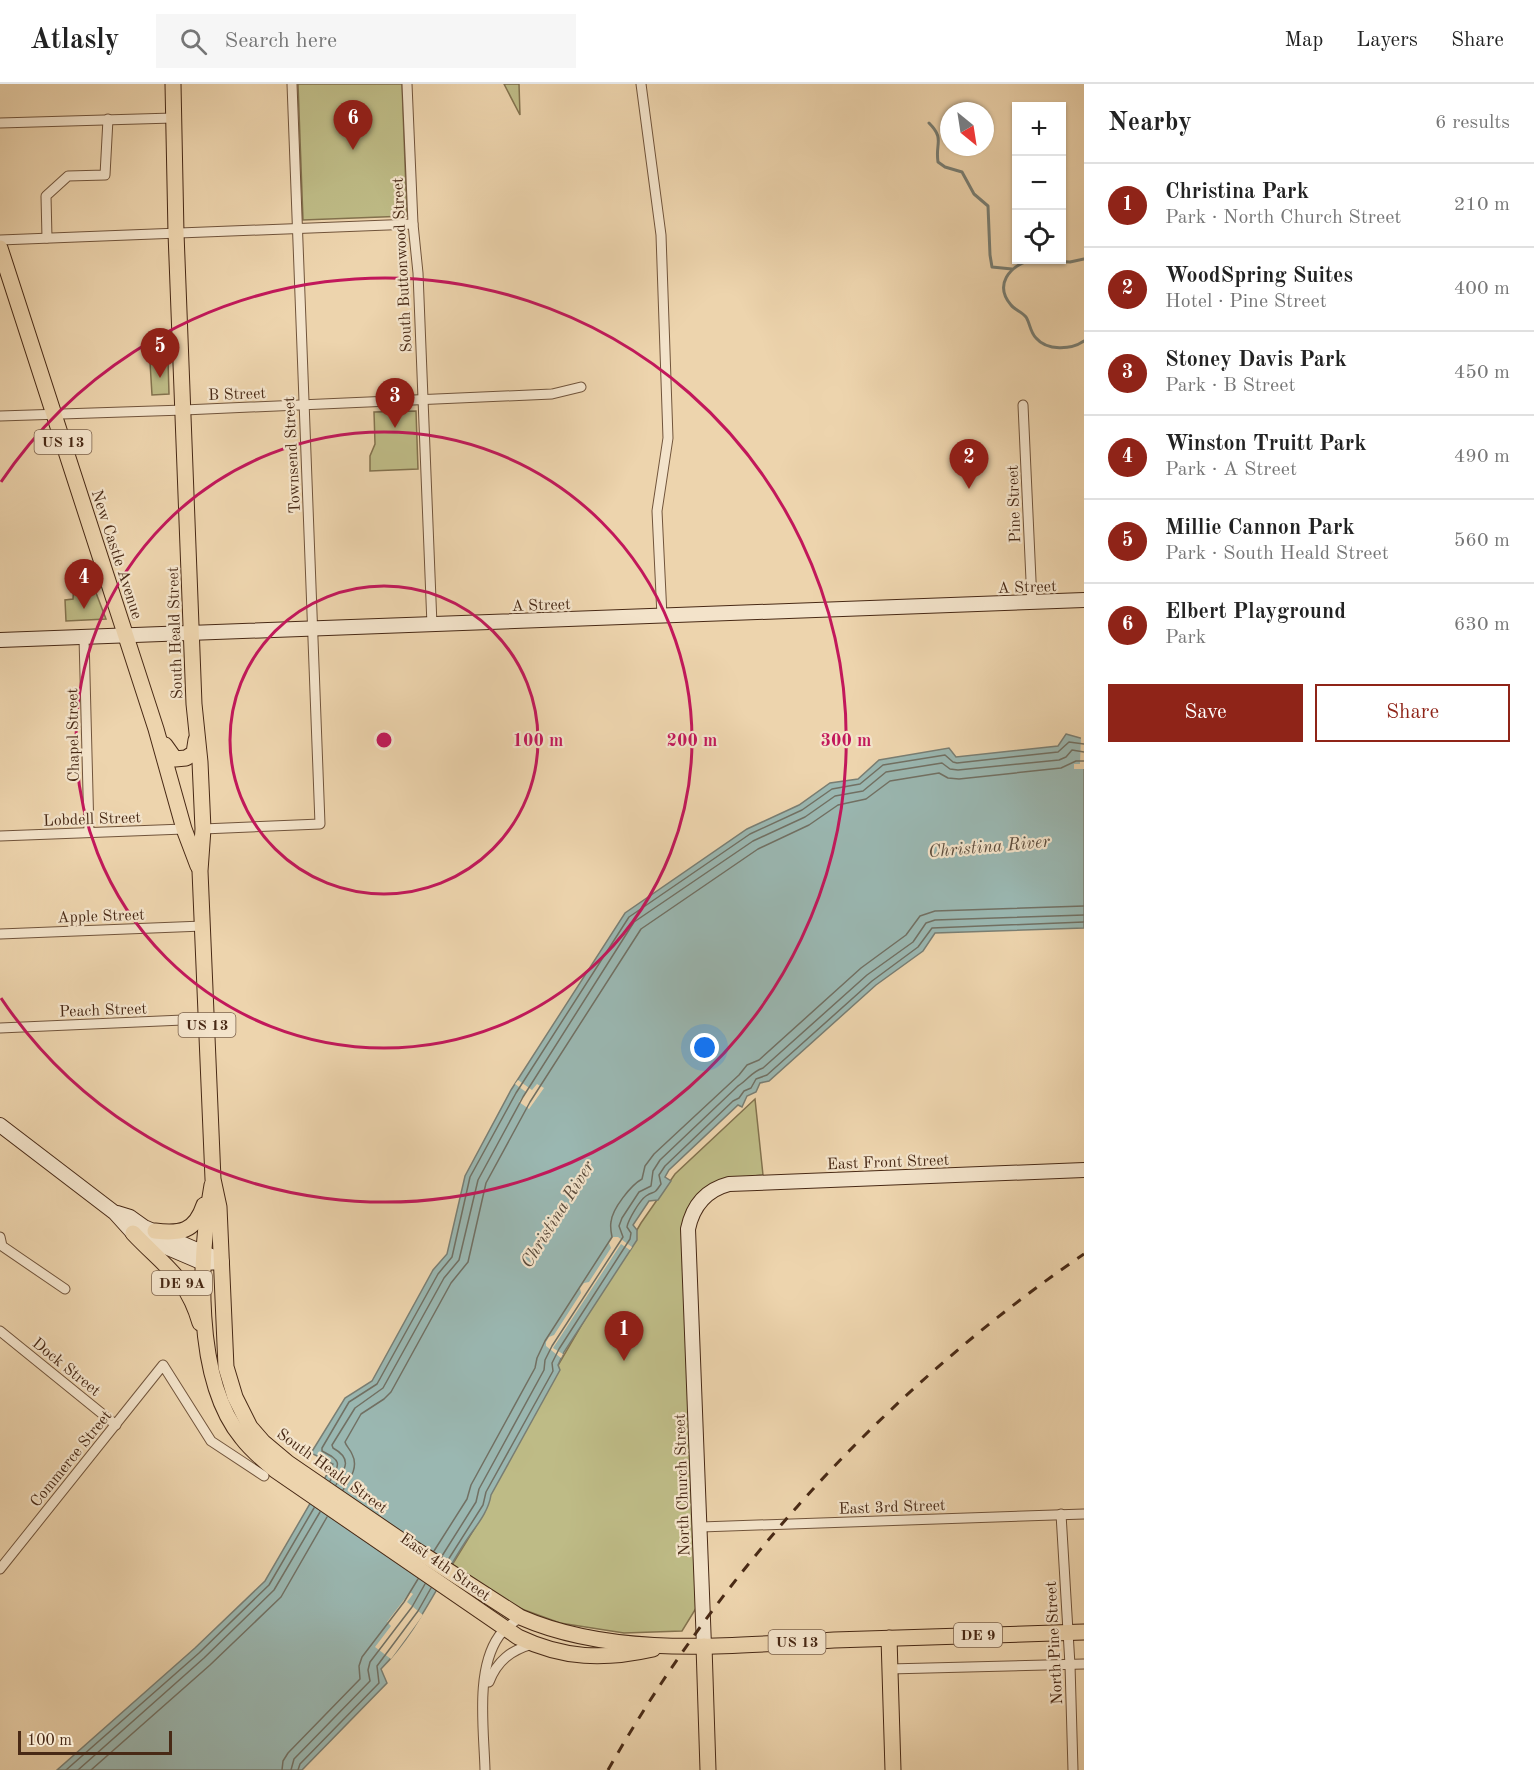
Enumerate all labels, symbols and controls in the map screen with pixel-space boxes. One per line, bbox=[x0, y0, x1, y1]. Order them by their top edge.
search box bbox=[156, 14, 576, 68]
icon: search bbox=[177, 25, 210, 58]
text: Atlasly bbox=[30, 27, 120, 55]
text: Search here bbox=[225, 30, 337, 52]
text: Map bbox=[1284, 30, 1323, 51]
text: Layers bbox=[1356, 30, 1418, 51]
text: Share bbox=[1451, 30, 1504, 51]
pin: 6 bbox=[334, 100, 372, 150]
north arrow bbox=[940, 102, 994, 156]
map controls bbox=[1012, 102, 1066, 264]
button: + bbox=[1012, 102, 1066, 156]
text: Nearby bbox=[1108, 110, 1192, 136]
text: 6 results bbox=[1435, 113, 1510, 133]
button: − bbox=[1012, 156, 1066, 210]
street label: South Buttonwood Street bbox=[390, 177, 416, 353]
text: Christina Park bbox=[1165, 181, 1309, 203]
text: 1 bbox=[1122, 195, 1133, 215]
text: 210 m bbox=[1454, 195, 1510, 215]
text: Park · North Church Street bbox=[1165, 208, 1401, 228]
button: locate bbox=[1012, 210, 1066, 264]
text: WoodSpring Suites bbox=[1165, 265, 1353, 287]
text: 2 bbox=[1122, 279, 1133, 299]
text: 400 m bbox=[1454, 279, 1510, 299]
text: Hotel · Pine Street bbox=[1165, 292, 1327, 312]
pin: 5 bbox=[140, 328, 180, 378]
text: Stoney Davis Park bbox=[1165, 349, 1347, 371]
text: 3 bbox=[1122, 363, 1133, 383]
text: 450 m bbox=[1454, 363, 1510, 383]
text: Park · B Street bbox=[1165, 376, 1295, 396]
pin: 3 bbox=[376, 378, 414, 428]
street label: B Street bbox=[208, 386, 267, 404]
street label: Townsend Street bbox=[282, 396, 304, 514]
road number: US 13 bbox=[34, 430, 92, 454]
text: Winston Truitt Park bbox=[1165, 433, 1367, 455]
pin: 2 bbox=[950, 440, 988, 489]
text: 4 bbox=[1122, 447, 1133, 467]
text: 490 m bbox=[1454, 447, 1510, 467]
text: Park · A Street bbox=[1165, 460, 1297, 480]
street label: Pine Street bbox=[1006, 464, 1024, 543]
street label: New Castle Avenue bbox=[88, 488, 145, 621]
text: Millie Cannon Park bbox=[1165, 517, 1355, 539]
text: 5 bbox=[1122, 531, 1133, 551]
text: 560 m bbox=[1454, 531, 1510, 551]
text: Park · South Heald Street bbox=[1165, 544, 1389, 564]
pin: 4 bbox=[64, 560, 104, 609]
street label: South Heald Street bbox=[166, 566, 186, 699]
street label: A Street bbox=[997, 579, 1057, 597]
street label: A Street bbox=[511, 597, 571, 615]
text: Elbert Playground bbox=[1165, 601, 1346, 623]
text: 6 bbox=[1122, 615, 1133, 635]
text: 630 m bbox=[1454, 615, 1510, 635]
text: Park bbox=[1165, 628, 1206, 648]
button: Save bbox=[1108, 684, 1303, 742]
button: Share bbox=[1315, 684, 1510, 742]
street label: Chapel Street bbox=[65, 687, 83, 782]
centre of rings bbox=[374, 730, 394, 750]
text: 100 m bbox=[513, 732, 563, 750]
text: 200 m bbox=[667, 732, 717, 750]
text: 300 m bbox=[821, 732, 871, 750]
street label: Lobdell Street bbox=[43, 810, 142, 830]
water label: Christina River bbox=[928, 833, 1052, 861]
street label: Apple Street bbox=[57, 907, 145, 927]
street label: Peach Street bbox=[59, 1001, 148, 1021]
road number: US 13 bbox=[178, 1013, 236, 1037]
your location bbox=[690, 1033, 719, 1062]
street label: East Front Street bbox=[827, 1153, 950, 1173]
water label: Christina River bbox=[518, 1157, 598, 1271]
road number: DE 9A bbox=[152, 1271, 212, 1295]
pin: 1 bbox=[604, 1312, 644, 1361]
street label: Dock Street bbox=[29, 1335, 103, 1400]
street label: Commerce Street bbox=[28, 1408, 116, 1511]
street label: North Church Street bbox=[673, 1413, 693, 1557]
street label: South Heald Street bbox=[273, 1426, 390, 1517]
street label: East 3rd Street bbox=[838, 1498, 946, 1518]
street label: East 4th Street bbox=[397, 1531, 493, 1605]
street label: North Pine Street bbox=[1044, 1580, 1066, 1705]
road number: DE 9 bbox=[954, 1623, 1002, 1647]
road number: US 13 bbox=[768, 1630, 826, 1654]
scale bar bbox=[18, 1728, 172, 1756]
text: 100 m bbox=[27, 1733, 72, 1749]

